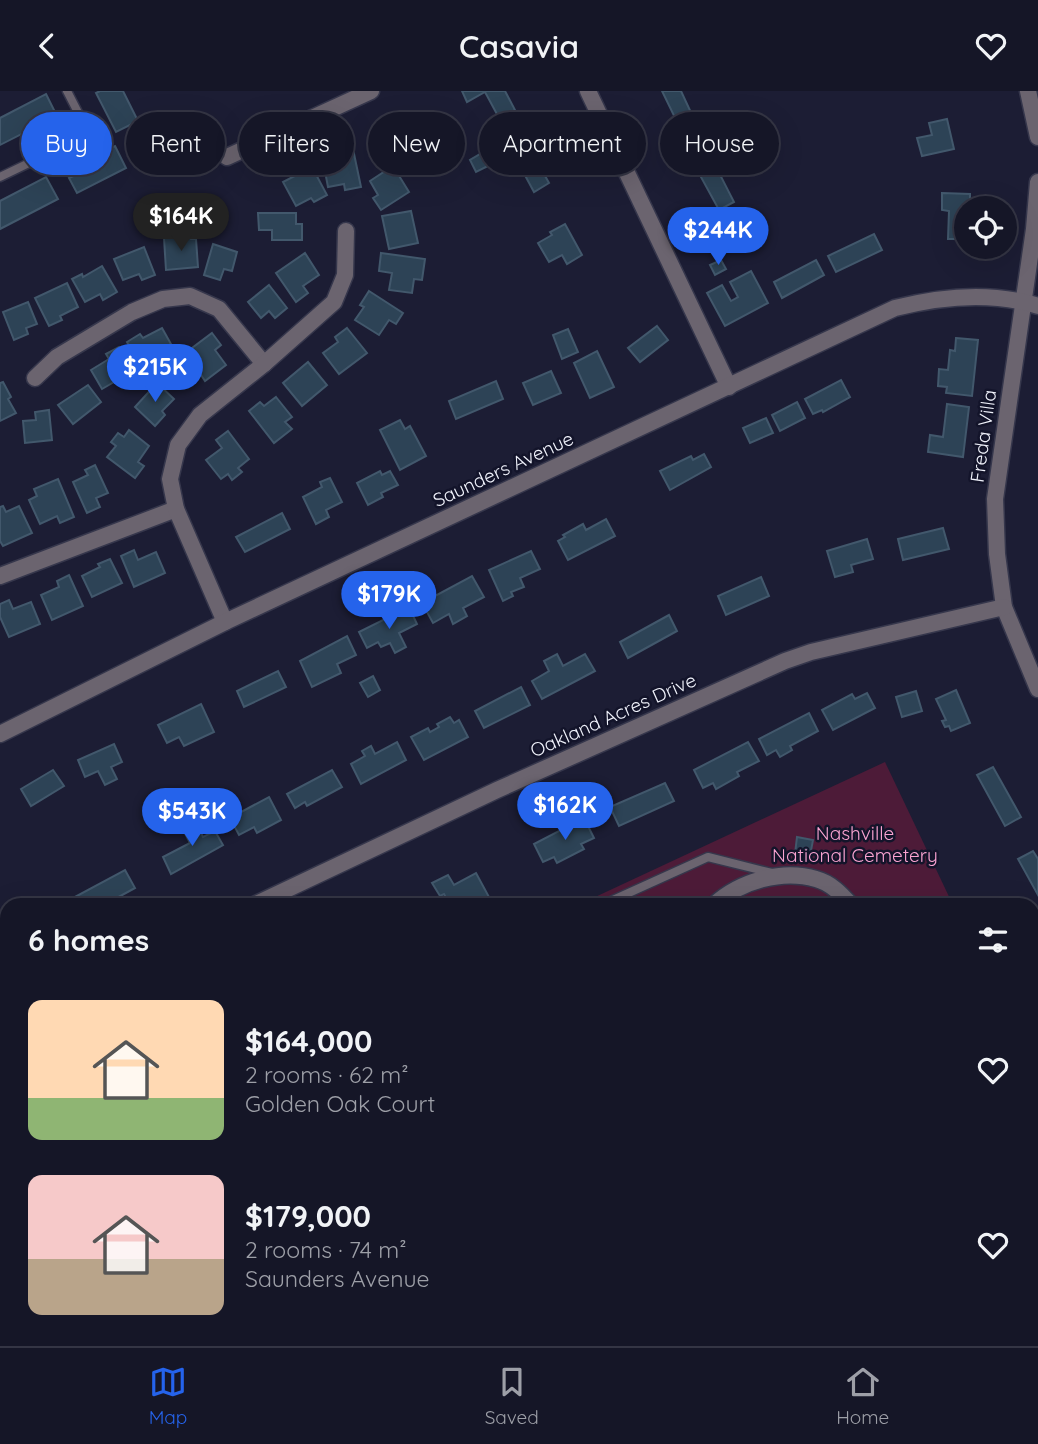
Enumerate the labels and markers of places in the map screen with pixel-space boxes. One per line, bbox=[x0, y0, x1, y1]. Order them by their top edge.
pin: $164K bbox=[132, 193, 230, 253]
pin: $244K bbox=[669, 207, 767, 267]
pin: $215K bbox=[106, 345, 204, 404]
pin: $179K bbox=[340, 571, 438, 631]
pin: $162K bbox=[516, 783, 614, 842]
pin: $543K bbox=[143, 789, 241, 848]

